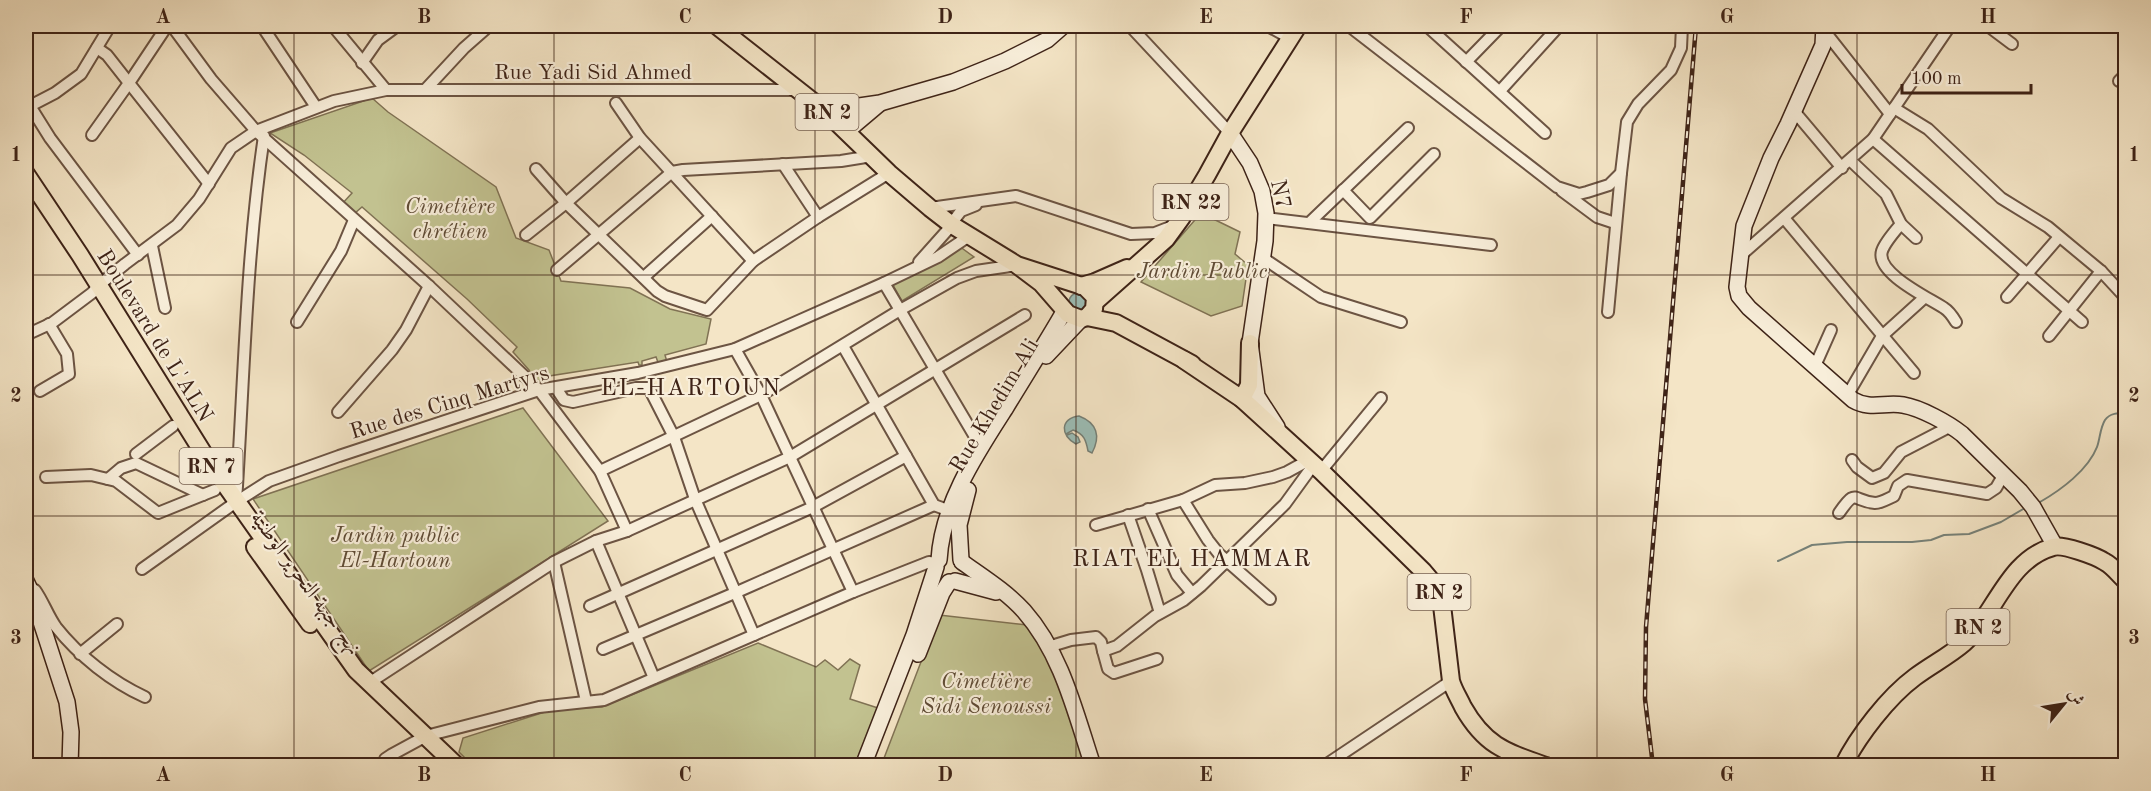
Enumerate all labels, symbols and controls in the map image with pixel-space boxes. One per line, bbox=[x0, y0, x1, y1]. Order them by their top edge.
text: A bbox=[155, 8, 171, 28]
text: B bbox=[417, 8, 431, 28]
text: C bbox=[678, 8, 692, 28]
text: D bbox=[937, 8, 953, 28]
text: E bbox=[1199, 8, 1213, 28]
text: F bbox=[1459, 8, 1473, 28]
text: G bbox=[1720, 8, 1734, 28]
text: H bbox=[1980, 8, 1996, 28]
scale bar bbox=[1902, 57, 2031, 95]
street label: Rue Yadi Sid Ahmed bbox=[494, 62, 692, 84]
text: 100 m bbox=[1911, 70, 1962, 88]
road number: RN 2 bbox=[796, 94, 858, 130]
text: 1 bbox=[10, 146, 22, 166]
text: 1 bbox=[2128, 146, 2140, 166]
street label: N7 bbox=[1266, 178, 1294, 211]
road number: RN 22 bbox=[1154, 184, 1228, 220]
park label: Cimetière chrétien bbox=[405, 196, 495, 243]
street label: Boulevard de L'ALN bbox=[92, 246, 216, 426]
park label: Jardin Public bbox=[1136, 261, 1268, 283]
street label: Rue Khedim Ali bbox=[946, 335, 1043, 477]
street label: Rue des Cinq Martyrs bbox=[347, 362, 552, 444]
district label: EL-HARTOUN bbox=[600, 377, 782, 401]
text: 2 bbox=[10, 387, 22, 407]
text: 2 bbox=[2128, 387, 2140, 407]
road number: RN 7 bbox=[180, 448, 242, 484]
street label: نهج جبهة التحرير الوطنية bbox=[240, 507, 365, 663]
park label: Jardin public El-Hartoun bbox=[331, 525, 459, 572]
district label: RIAT EL HAMMAR bbox=[1072, 548, 1312, 572]
road number: RN 2 bbox=[1408, 574, 1470, 610]
road number: RN 2 bbox=[1946, 609, 2010, 645]
text: 3 bbox=[10, 629, 22, 649]
text: 3 bbox=[2128, 629, 2140, 649]
park label: Cimetière Sidi Senoussi bbox=[921, 671, 1052, 718]
north arrow bbox=[2034, 674, 2094, 734]
text: ش bbox=[2064, 687, 2086, 708]
text: A bbox=[155, 766, 171, 786]
text: B bbox=[417, 766, 431, 786]
text: C bbox=[678, 766, 692, 786]
text: D bbox=[937, 766, 953, 786]
text: E bbox=[1199, 766, 1213, 786]
text: F bbox=[1459, 766, 1473, 786]
text: G bbox=[1720, 766, 1734, 786]
text: H bbox=[1980, 766, 1996, 786]

